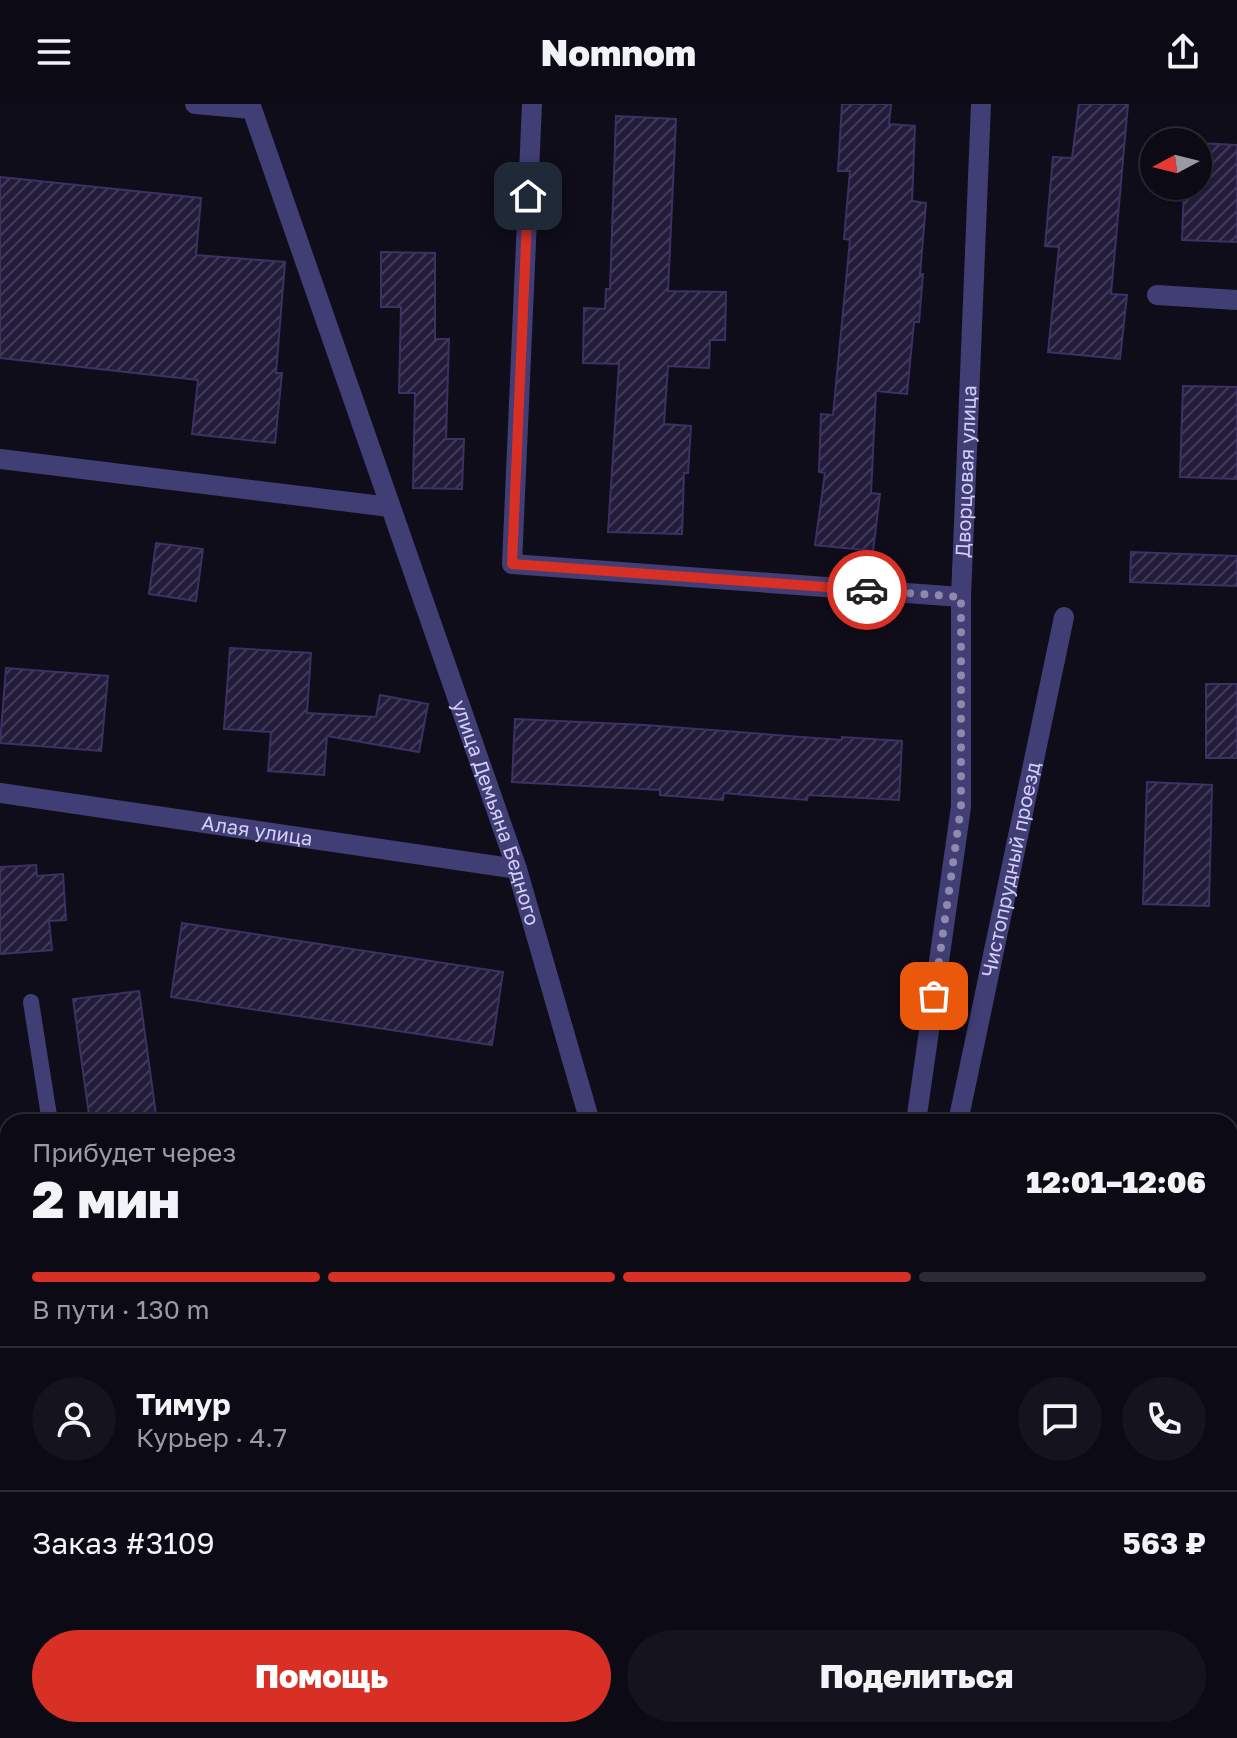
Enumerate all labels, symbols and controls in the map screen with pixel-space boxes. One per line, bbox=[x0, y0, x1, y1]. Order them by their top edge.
icon: menu bbox=[32, 30, 76, 74]
icon: share bbox=[1161, 30, 1205, 74]
text: Nomnom bbox=[541, 31, 696, 74]
north arrow bbox=[1140, 128, 1212, 200]
map controls bbox=[1140, 128, 1212, 200]
pin bbox=[494, 162, 562, 230]
icon: home bbox=[506, 174, 550, 218]
street label: Дворцовая улица bbox=[950, 385, 981, 558]
courier bbox=[827, 550, 907, 630]
icon: car bbox=[845, 568, 889, 612]
street label: улица Демьяна Бедного bbox=[448, 696, 546, 928]
street label: Чистопрудный проезд bbox=[976, 760, 1044, 979]
street label: Алая улица bbox=[200, 810, 314, 850]
pin bbox=[900, 962, 968, 1030]
icon: bag bbox=[912, 974, 956, 1018]
text: Прибудет через bbox=[32, 1137, 236, 1168]
text: 12:01–12:06 bbox=[1026, 1164, 1206, 1200]
text: 2 мин bbox=[32, 1167, 180, 1229]
text: В пути · 130 m bbox=[32, 1294, 209, 1325]
button: person bbox=[32, 1377, 116, 1461]
button: chat bbox=[1018, 1377, 1102, 1461]
button: phone bbox=[1122, 1377, 1206, 1461]
text: Тимур bbox=[136, 1386, 231, 1422]
text: Курьер · 4.7 bbox=[136, 1422, 287, 1453]
text: Заказ #3109 bbox=[32, 1525, 215, 1561]
text: 563 ₽ bbox=[1123, 1525, 1206, 1561]
button: Помощь bbox=[32, 1630, 611, 1722]
button: Поделиться bbox=[627, 1630, 1206, 1722]

